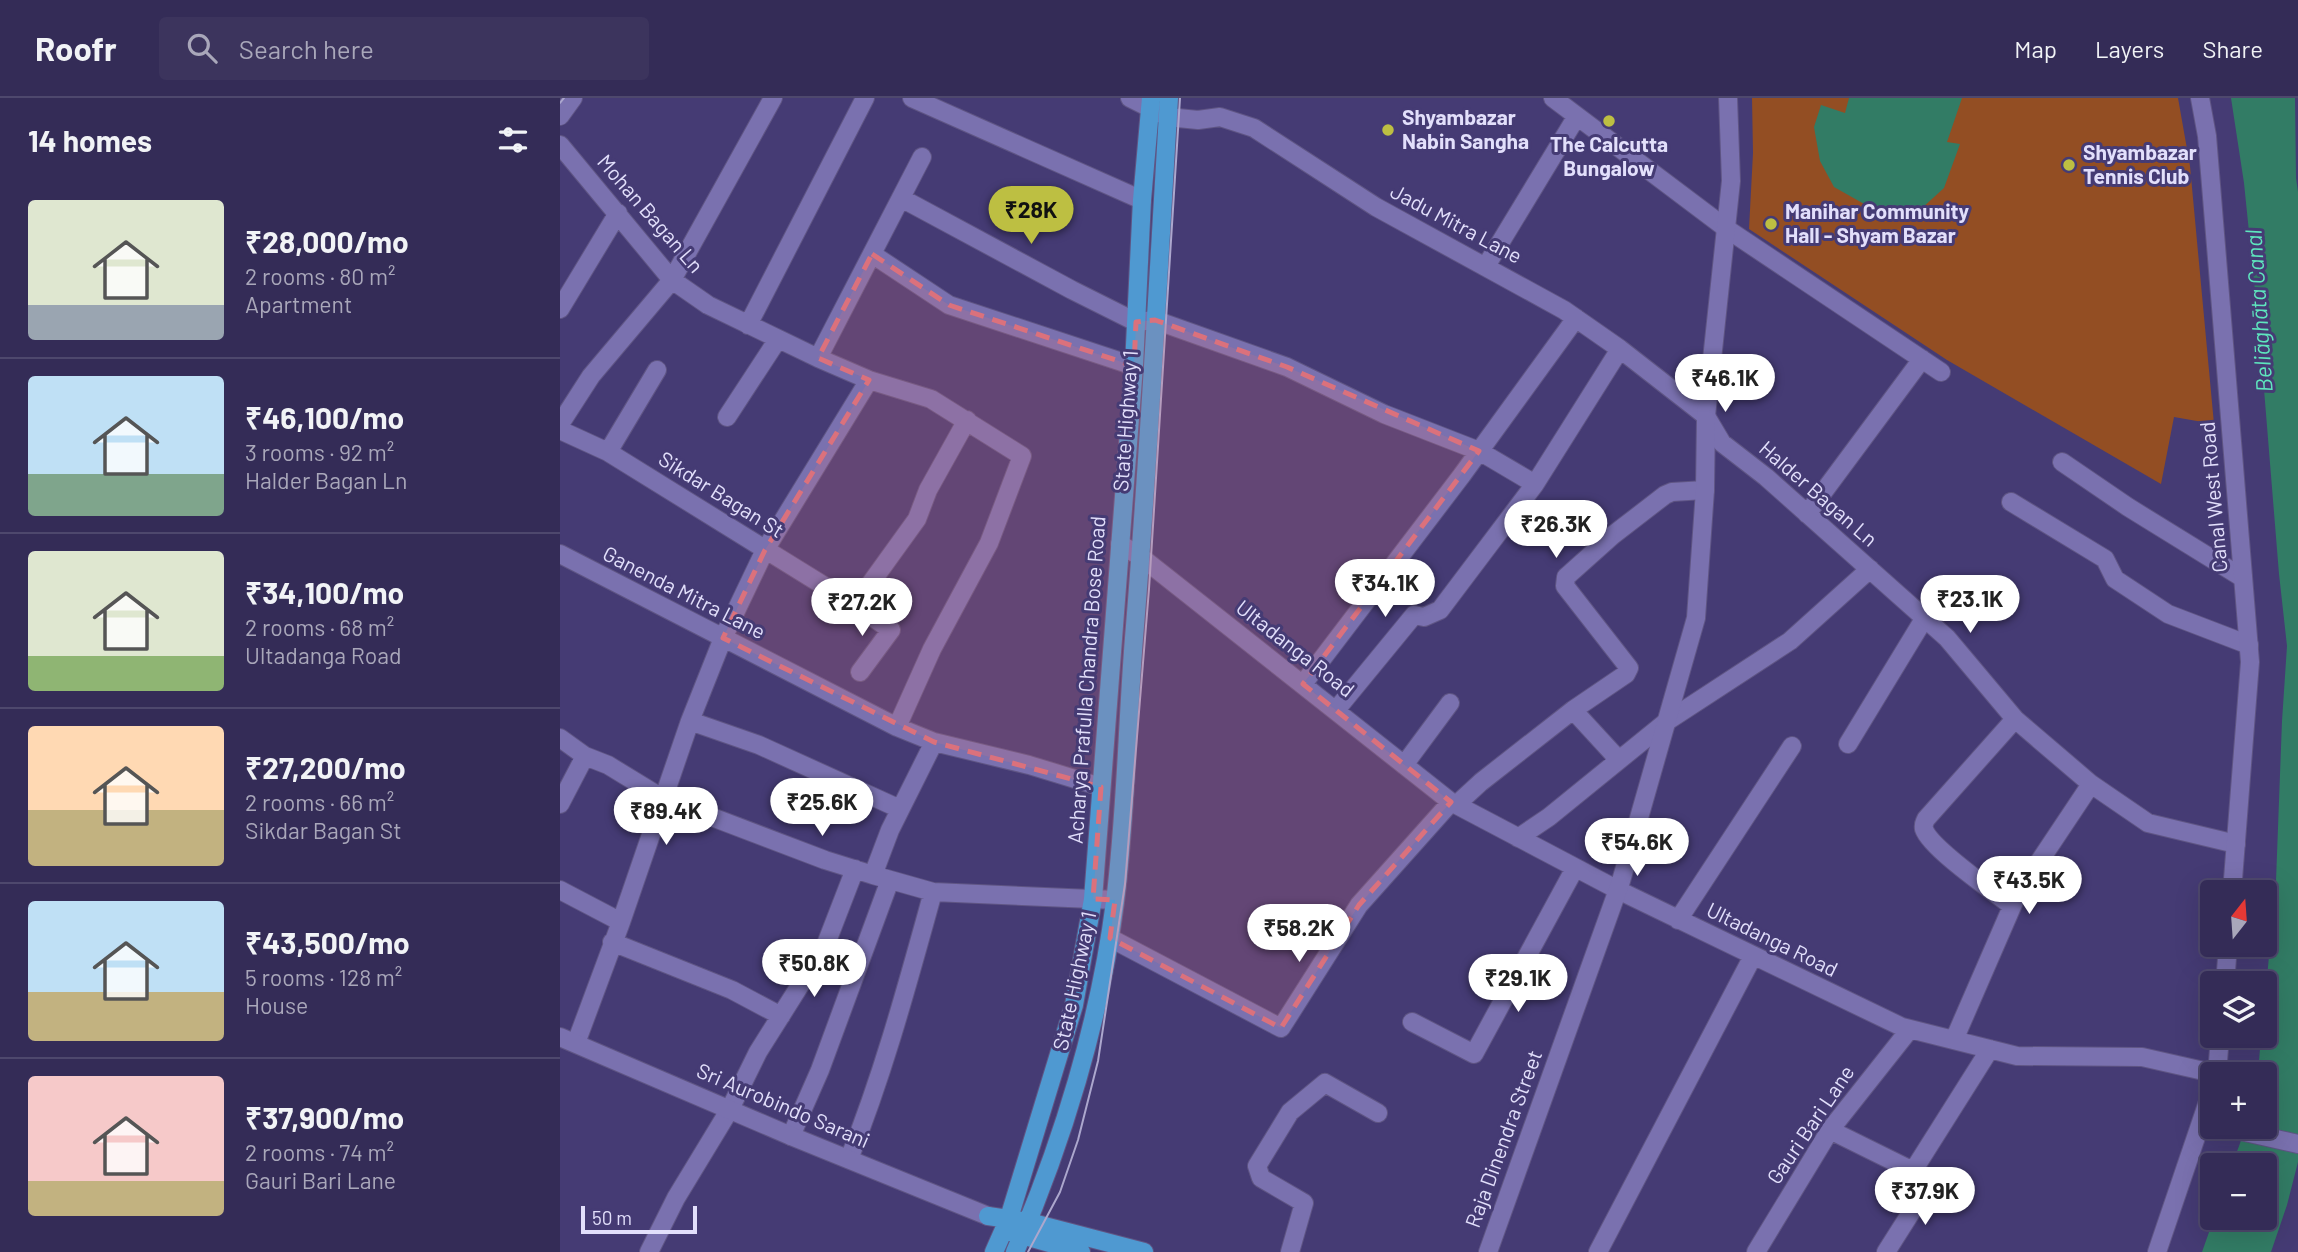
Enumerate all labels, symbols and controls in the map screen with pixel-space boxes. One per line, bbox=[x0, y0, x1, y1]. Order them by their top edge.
search box bbox=[159, 17, 649, 80]
text: Roofr bbox=[35, 28, 117, 68]
icon: search bbox=[183, 29, 221, 67]
text: Search here bbox=[239, 33, 374, 64]
text: Map bbox=[2014, 34, 2057, 63]
text: Layers bbox=[2095, 34, 2164, 63]
text: Share bbox=[2202, 34, 2263, 63]
place label: Shyambazar Nabin Sangha bbox=[1402, 104, 1529, 153]
marker: The Calcutta Bungalow bbox=[1601, 113, 1617, 129]
icon: filters bbox=[494, 121, 532, 159]
text: 14 homes bbox=[28, 122, 152, 158]
marker: Shyambazar Nabin Sangha bbox=[1380, 122, 1396, 138]
place label: The Calcutta Bungalow bbox=[1550, 131, 1668, 180]
place label: Shyambazar Tennis Club bbox=[2083, 139, 2197, 188]
street label: Mohan Bagan Ln bbox=[593, 149, 709, 277]
marker: Shyambazar Tennis Club bbox=[2061, 157, 2077, 173]
street label: Jadu Mitra Lane bbox=[1387, 178, 1527, 268]
pin: ₹28K bbox=[990, 186, 1072, 246]
text: ₹28K bbox=[1005, 195, 1057, 223]
place label: Manihar Community Hall - Shyam Bazar bbox=[1785, 198, 1970, 247]
marker: Manihar Community Hall - Shyam Bazar bbox=[1763, 216, 1779, 232]
text: ₹28,000/mo bbox=[245, 223, 409, 259]
icon: home bbox=[84, 228, 168, 312]
water label: Beliāghāta Canal bbox=[2238, 229, 2278, 393]
text: 2 rooms · 80 m² bbox=[245, 262, 395, 290]
text: Apartment bbox=[245, 290, 352, 318]
street label: State Highway 1 bbox=[1107, 349, 1142, 492]
pin: ₹46.1K bbox=[1668, 354, 1782, 414]
text: ₹46.1K bbox=[1691, 363, 1759, 391]
text: ₹46,100/mo bbox=[245, 399, 404, 435]
icon: home bbox=[84, 404, 168, 488]
street label: Canal West Road bbox=[2193, 421, 2232, 574]
street label: Halder Bagan Ln bbox=[1755, 435, 1883, 551]
text: 3 rooms · 92 m² bbox=[245, 438, 394, 466]
street label: Sikdar Bagan St bbox=[655, 445, 789, 542]
text: Halder Bagan Ln bbox=[245, 466, 407, 494]
pin: ₹26.3K bbox=[1499, 500, 1613, 560]
text: ₹26.3K bbox=[1520, 509, 1592, 537]
street label: Acharya Prafulla Chandra Bose Road bbox=[1062, 515, 1109, 845]
street label: Ganenda Mitra Lane bbox=[599, 540, 770, 643]
pin: ₹34.1K bbox=[1328, 560, 1442, 619]
text: ₹34.1K bbox=[1351, 568, 1419, 596]
text: ₹34,100/mo bbox=[245, 574, 404, 610]
pin: ₹23.1K bbox=[1913, 575, 2027, 635]
pin: ₹27.2K bbox=[805, 578, 919, 638]
icon: home bbox=[84, 579, 168, 663]
text: ₹23.1K bbox=[1937, 584, 2003, 612]
text: ₹27.2K bbox=[827, 587, 897, 615]
street label: Ultadanga Road bbox=[1232, 594, 1360, 702]
text: 2 rooms · 68 m² bbox=[245, 613, 394, 641]
text: Ultadanga Road bbox=[245, 641, 402, 669]
text: ₹27,200/mo bbox=[245, 749, 406, 785]
icon: home bbox=[84, 754, 168, 838]
pin: ₹25.6K bbox=[765, 778, 879, 838]
text: ₹25.6K bbox=[786, 787, 858, 815]
text: 2 rooms · 66 m² bbox=[245, 788, 394, 816]
pin: ₹89.4K bbox=[609, 788, 723, 847]
text: ₹89.4K bbox=[630, 796, 702, 824]
text: Sikdar Bagan St bbox=[245, 816, 402, 844]
pin: ₹54.6K bbox=[1580, 818, 1694, 878]
text: ₹54.6K bbox=[1601, 827, 1673, 855]
pin: ₹43.5K bbox=[1972, 856, 2086, 916]
text: ₹43.5K bbox=[1993, 865, 2065, 893]
north arrow bbox=[2200, 880, 2277, 957]
map controls bbox=[2200, 880, 2277, 1230]
street label: Ultadanga Road bbox=[1703, 896, 1842, 981]
pin: ₹58.2K bbox=[1242, 904, 1356, 964]
street label: State Highway 1 bbox=[1047, 909, 1100, 1052]
text: ₹58.2K bbox=[1263, 913, 1335, 941]
text: ₹43,500/mo bbox=[245, 924, 410, 960]
icon: home bbox=[84, 929, 168, 1013]
pin: ₹50.8K bbox=[757, 940, 871, 999]
text: ₹50.8K bbox=[778, 948, 850, 976]
pin: ₹29.1K bbox=[1461, 954, 1575, 1014]
text: 5 rooms · 128 m² bbox=[245, 963, 402, 991]
text: ₹29.1K bbox=[1485, 963, 1552, 991]
button: layers bbox=[2200, 971, 2277, 1048]
text: House bbox=[245, 991, 308, 1019]
street label: Raja Dinendra Street bbox=[1459, 1046, 1546, 1231]
street label: Sri Aurobindo Sarani bbox=[693, 1057, 874, 1152]
street label: Gauri Bari Lane bbox=[1761, 1060, 1859, 1188]
button: + bbox=[2200, 1062, 2277, 1139]
text: ₹37,900/mo bbox=[245, 1099, 404, 1135]
icon: home bbox=[84, 1104, 168, 1188]
text: 2 rooms · 74 m² bbox=[245, 1138, 394, 1166]
button: − bbox=[2200, 1153, 2277, 1230]
text: Gauri Bari Lane bbox=[245, 1166, 396, 1194]
pin: ₹37.9K bbox=[1868, 1168, 1982, 1227]
text: ₹37.9K bbox=[1891, 1176, 1959, 1204]
scale bar bbox=[581, 1203, 696, 1235]
text: 50 m bbox=[592, 1206, 632, 1229]

